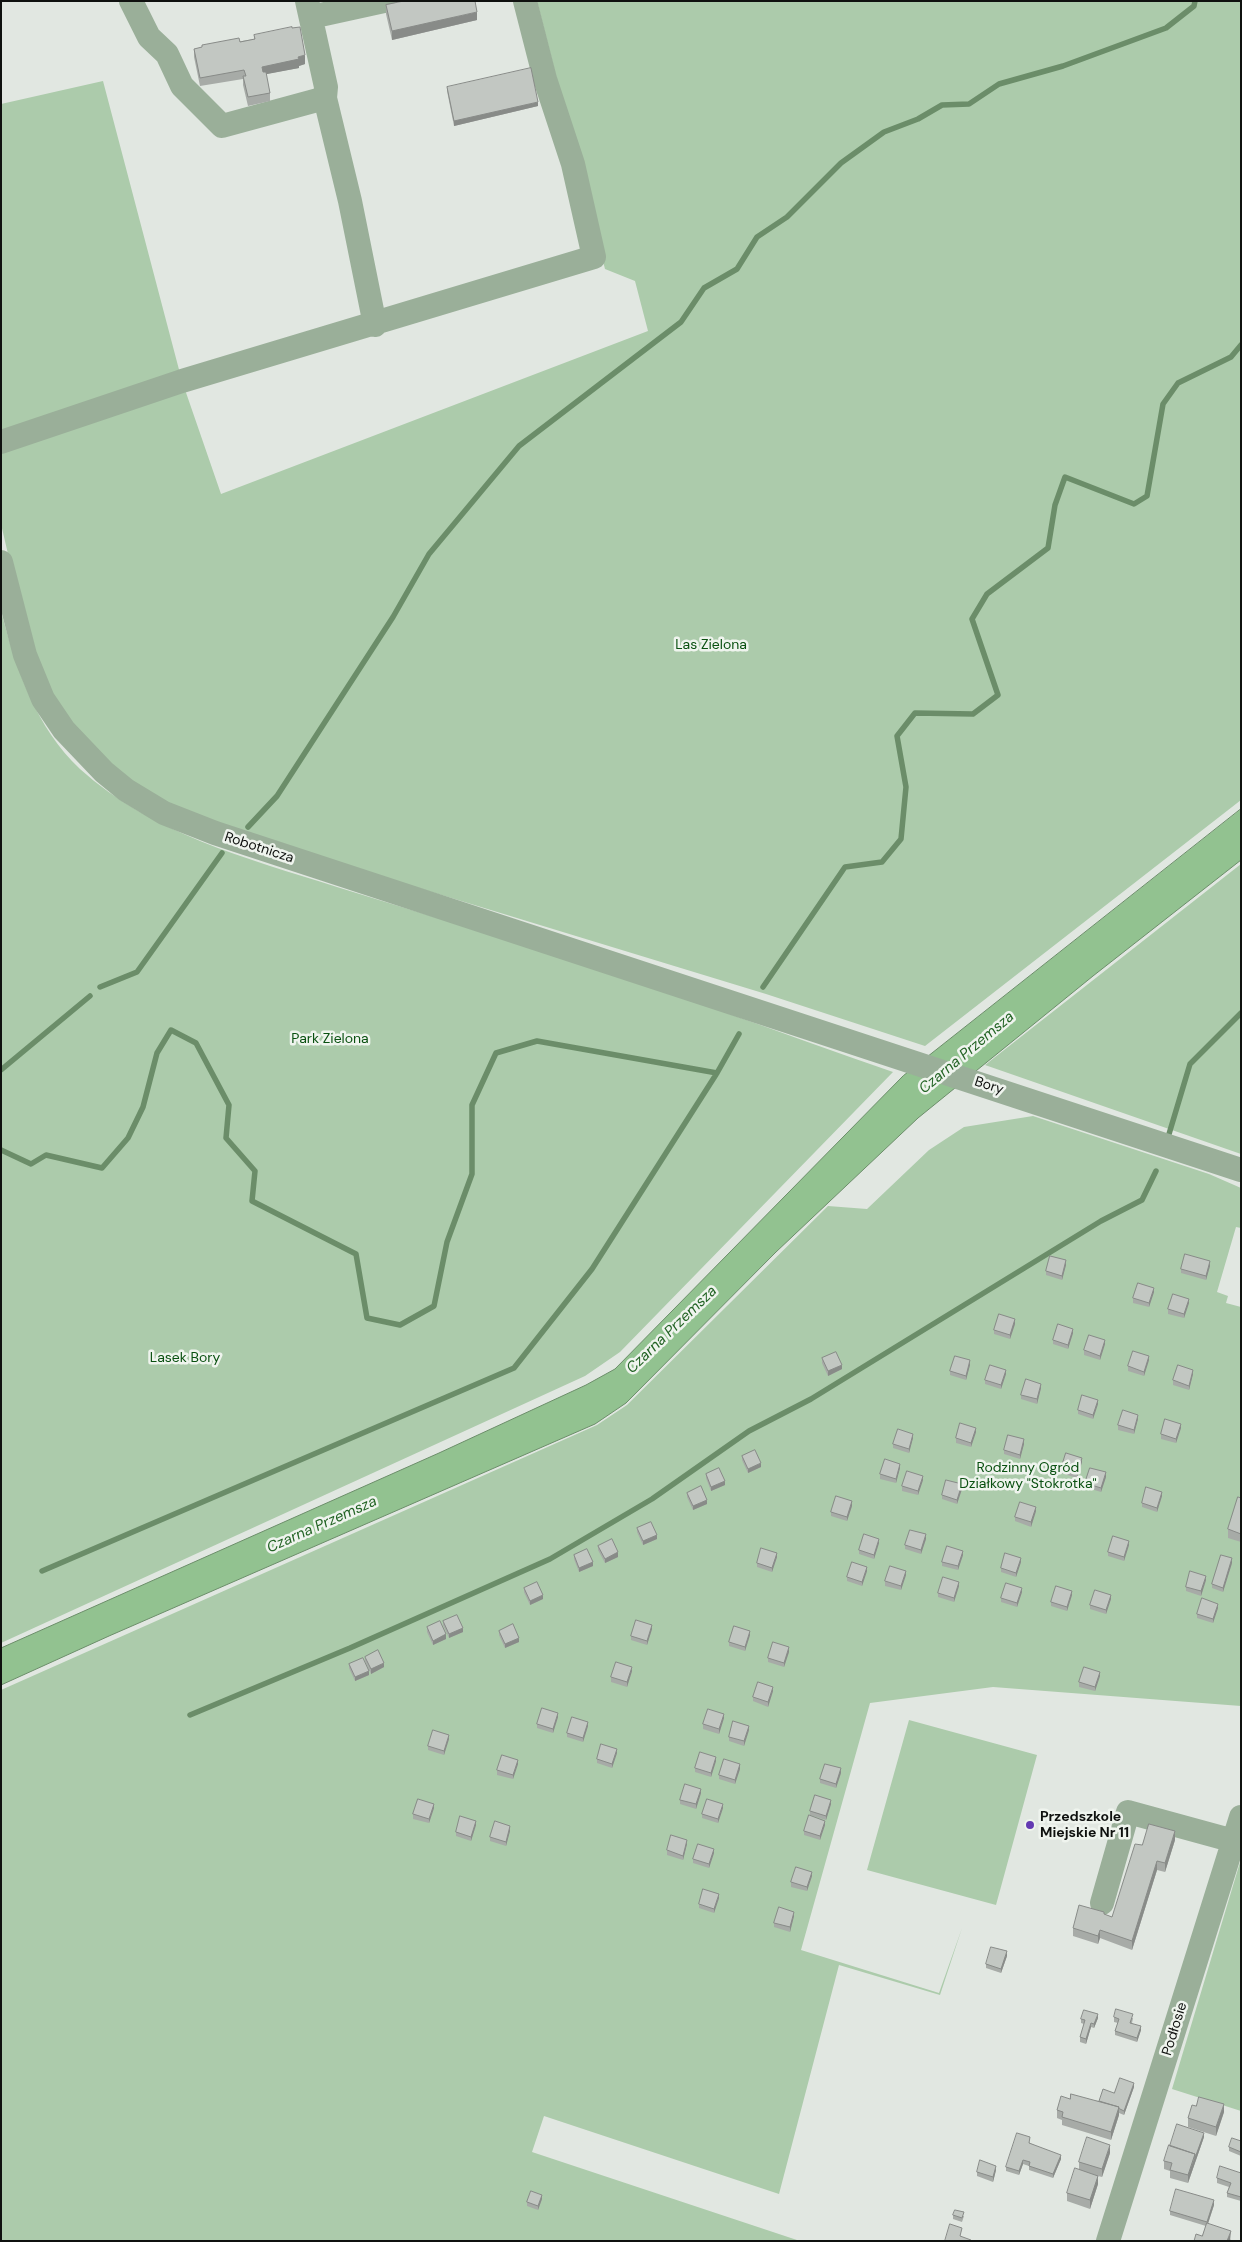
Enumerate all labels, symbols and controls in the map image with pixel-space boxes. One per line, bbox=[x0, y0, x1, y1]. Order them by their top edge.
park label: Las Zielona bbox=[675, 637, 747, 653]
street label: Robotnicza bbox=[222, 829, 296, 867]
water label: Czarna Przemsza bbox=[916, 1008, 1018, 1098]
park label: Park Zielona bbox=[291, 1031, 369, 1047]
street label: Bory bbox=[972, 1073, 1006, 1099]
water label: Czarna Przemsza bbox=[623, 1282, 721, 1378]
park label: Lasek Bory bbox=[150, 1350, 220, 1366]
park label: Rodzinny Ogród Działkowy "Stokrotka" bbox=[959, 1460, 1097, 1492]
water label: Czarna Przemsza bbox=[264, 1493, 380, 1557]
place label: Przedszkole Miejskie Nr 11 bbox=[1040, 1809, 1129, 1841]
marker: Przedszkole Miejskie Nr 11 bbox=[1024, 1819, 1036, 1831]
street label: Podłosie bbox=[1159, 2000, 1191, 2058]

